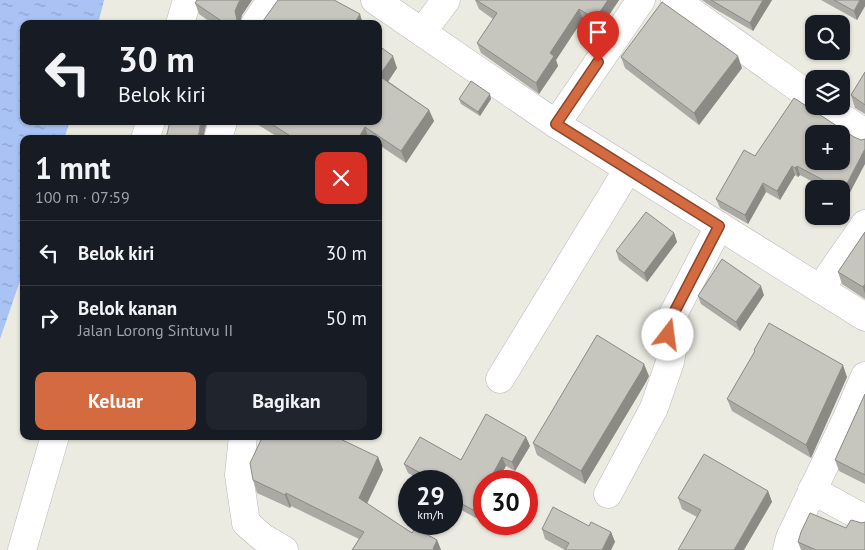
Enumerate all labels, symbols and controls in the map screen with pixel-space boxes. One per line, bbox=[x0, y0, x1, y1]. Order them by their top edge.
pin bbox=[577, 11, 619, 62]
map controls bbox=[805, 15, 850, 225]
button: search bbox=[805, 15, 850, 60]
icon: arrive bbox=[584, 18, 612, 46]
text: 30 m bbox=[118, 36, 195, 82]
icon: left bbox=[35, 40, 100, 105]
button: layers bbox=[805, 70, 850, 115]
text: Belok kiri bbox=[118, 80, 206, 108]
button: + bbox=[805, 125, 850, 170]
text: 1 mnt bbox=[35, 148, 111, 187]
button: close bbox=[315, 152, 367, 204]
button: − bbox=[805, 180, 850, 225]
text: 100 m · 07:59 bbox=[35, 187, 130, 207]
icon: left bbox=[35, 239, 63, 267]
text: Belok kiri bbox=[78, 241, 154, 265]
text: 30 m bbox=[326, 241, 367, 265]
text: Belok kanan bbox=[78, 296, 177, 320]
icon: right bbox=[35, 304, 63, 332]
text: 50 m bbox=[326, 306, 367, 330]
position arrow bbox=[641, 308, 693, 360]
text: Jalan Lorong Sintuvu II bbox=[78, 320, 233, 340]
button: Keluar bbox=[35, 372, 196, 430]
button: Bagikan bbox=[206, 372, 367, 430]
speed limit sign: 30 bbox=[473, 470, 538, 535]
text: 29 bbox=[416, 480, 445, 512]
text: km/h bbox=[417, 507, 444, 522]

